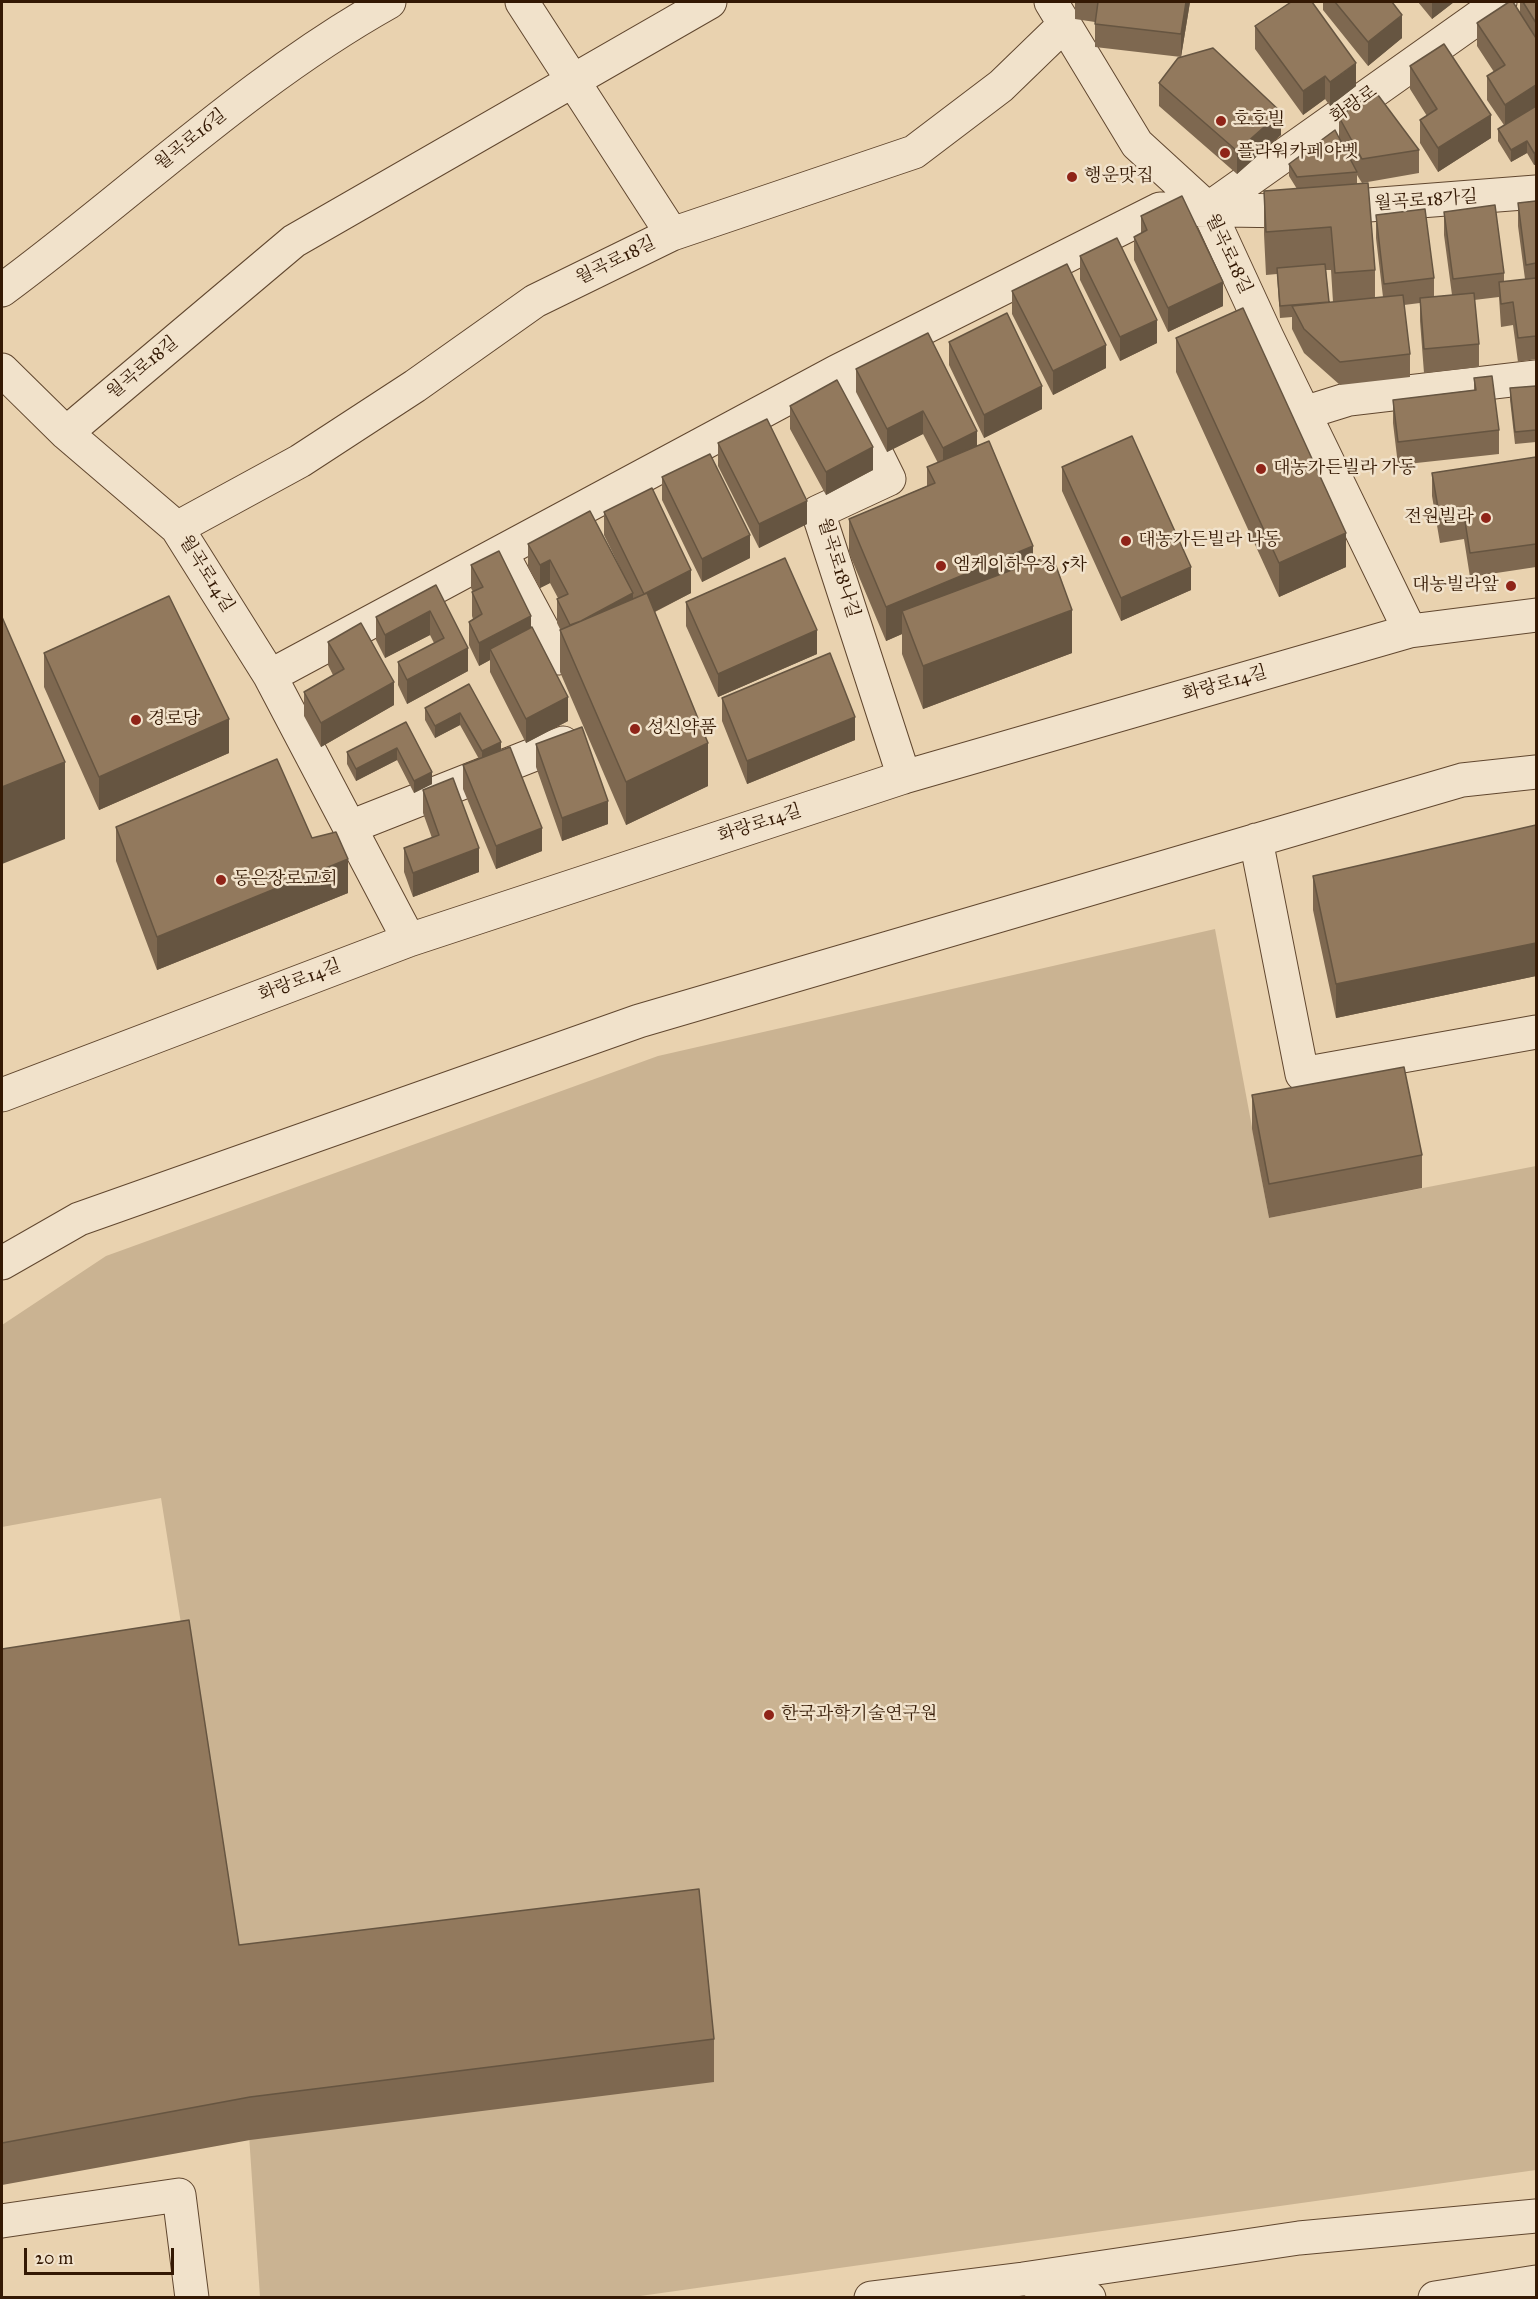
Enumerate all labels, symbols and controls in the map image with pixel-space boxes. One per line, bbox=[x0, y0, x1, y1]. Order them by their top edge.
street label: 화랑로 bbox=[1326, 81, 1382, 129]
street label: 월곡로16길 bbox=[151, 105, 231, 175]
place label: 호호빌 bbox=[1233, 110, 1285, 132]
marker: 호호빌 bbox=[1214, 114, 1228, 128]
place label: 플라워카페야벳 bbox=[1237, 142, 1359, 164]
marker: 플라워카페야벳 bbox=[1218, 146, 1232, 160]
place label: 행운맛집 bbox=[1084, 166, 1154, 188]
marker: 행운맛집 bbox=[1065, 170, 1079, 184]
street label: 월곡로18가길 bbox=[1374, 187, 1478, 215]
street label: 월곡로18길 bbox=[1200, 210, 1256, 298]
street label: 월곡로18길 bbox=[573, 232, 659, 290]
street label: 월곡로18길 bbox=[103, 332, 183, 404]
place label: 대농가든빌라 가동 bbox=[1273, 458, 1416, 480]
marker: 대농가든빌라 가동 bbox=[1254, 462, 1268, 476]
place label: 전원빌라 bbox=[1404, 507, 1474, 529]
marker: 전원빌라 bbox=[1479, 511, 1493, 525]
street label: 월곡로18나길 bbox=[813, 515, 863, 621]
place label: 대농가든빌라 나동 bbox=[1138, 530, 1281, 552]
street label: 월곡로14길 bbox=[174, 532, 238, 616]
marker: 대농가든빌라 나동 bbox=[1119, 534, 1133, 548]
place label: 엠케이하우징 5차 bbox=[953, 555, 1087, 577]
marker: 엠케이하우징 5차 bbox=[934, 559, 948, 573]
place label: 대농빌라앞 bbox=[1412, 575, 1499, 597]
marker: 대농빌라앞 bbox=[1504, 579, 1518, 593]
street label: 화랑로14길 bbox=[1180, 662, 1270, 706]
place label: 경로당 bbox=[148, 709, 200, 731]
marker: 경로당 bbox=[129, 713, 143, 727]
place label: 성신약품 bbox=[647, 718, 717, 740]
marker: 성신약품 bbox=[628, 722, 642, 736]
street label: 화랑로14길 bbox=[715, 800, 805, 848]
place label: 동은장로교회 bbox=[233, 869, 337, 891]
marker: 동은장로교회 bbox=[214, 873, 228, 887]
street label: 화랑로14길 bbox=[256, 955, 344, 1007]
place label: 한국과학기술연구원 bbox=[781, 1704, 937, 1726]
marker: 한국과학기술연구원 bbox=[762, 1708, 776, 1722]
scale bar bbox=[27, 2236, 177, 2274]
text: 20 m bbox=[35, 2247, 73, 2269]

